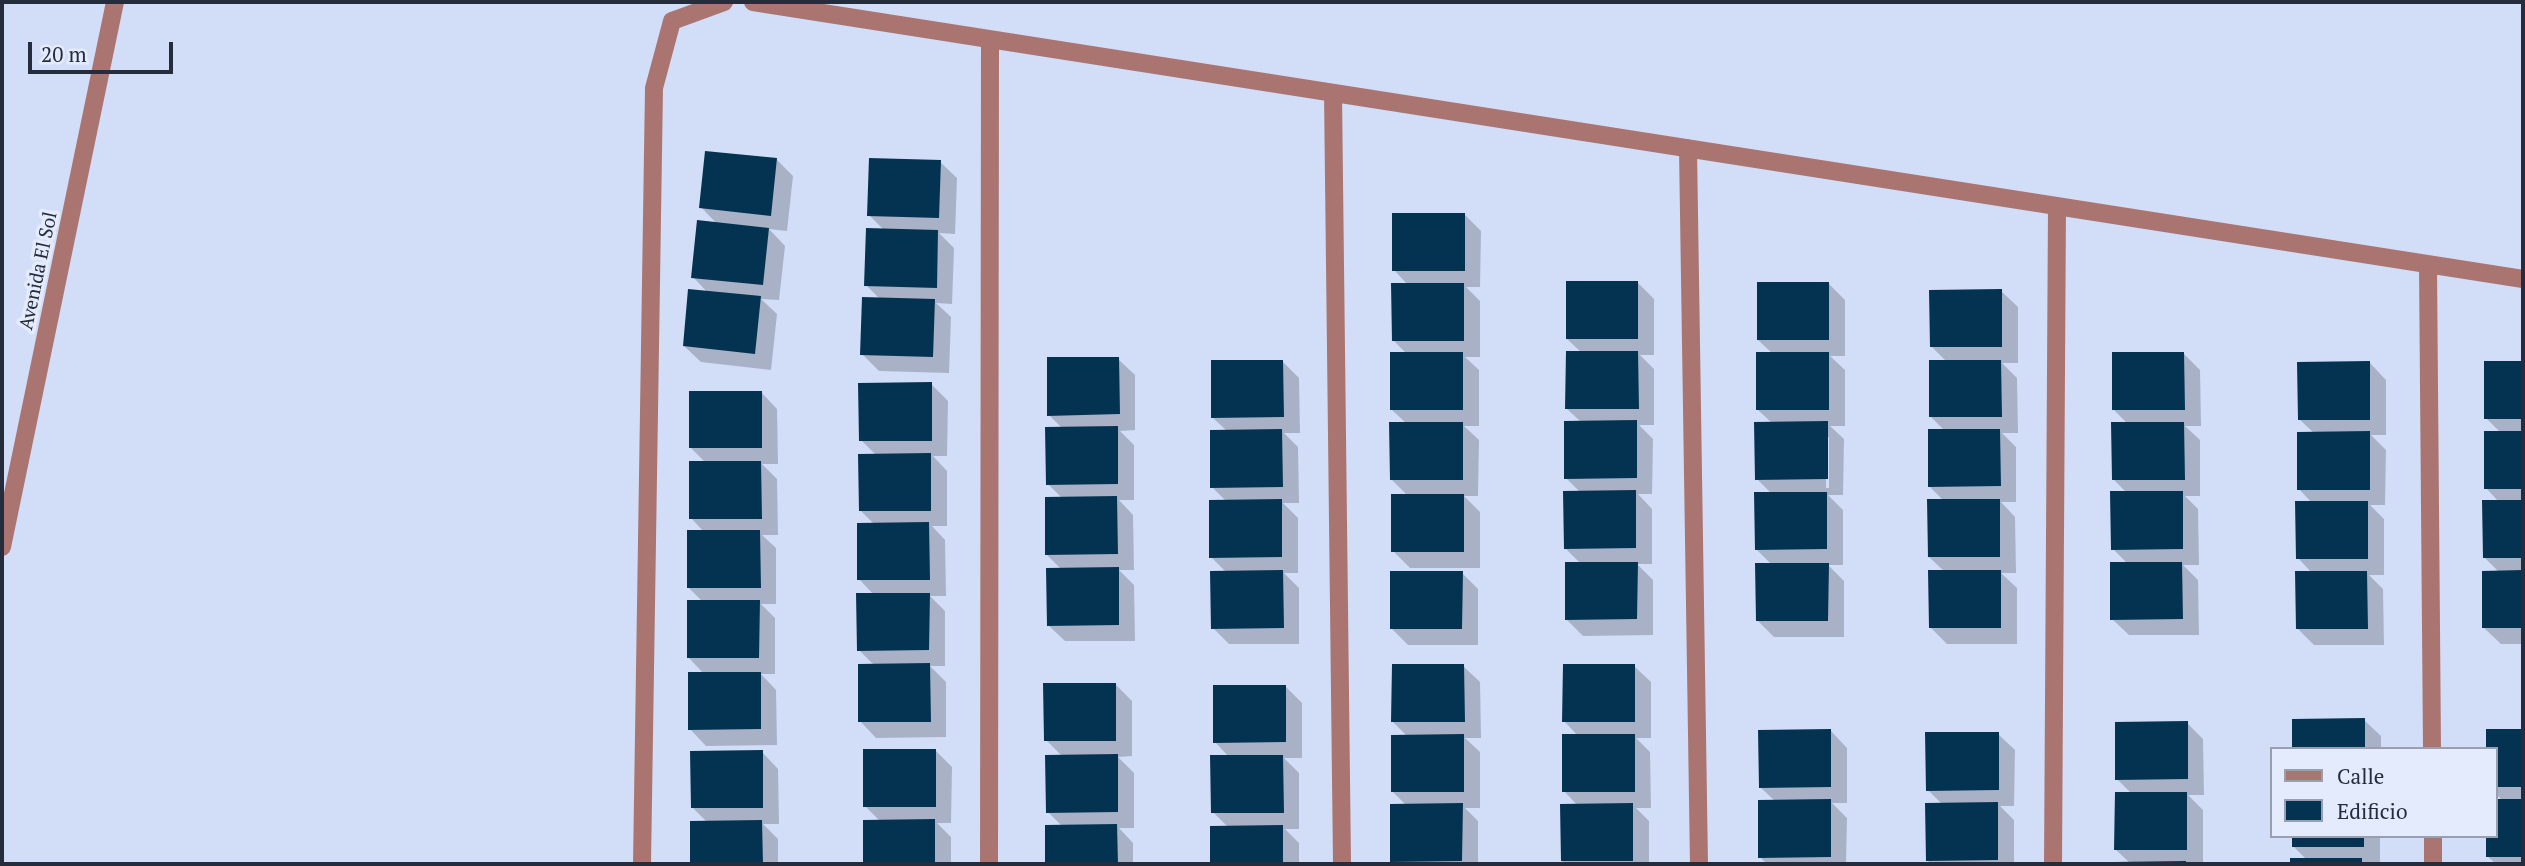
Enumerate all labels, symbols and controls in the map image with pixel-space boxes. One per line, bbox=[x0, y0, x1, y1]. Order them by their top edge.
scale bar bbox=[32, 28, 177, 72]
text: 20 m bbox=[41, 40, 87, 68]
street label: Avenida El Sol bbox=[15, 210, 63, 332]
legend bbox=[2270, 747, 2497, 838]
text: Calle bbox=[2337, 762, 2384, 790]
text: Edificio bbox=[2337, 797, 2408, 825]

